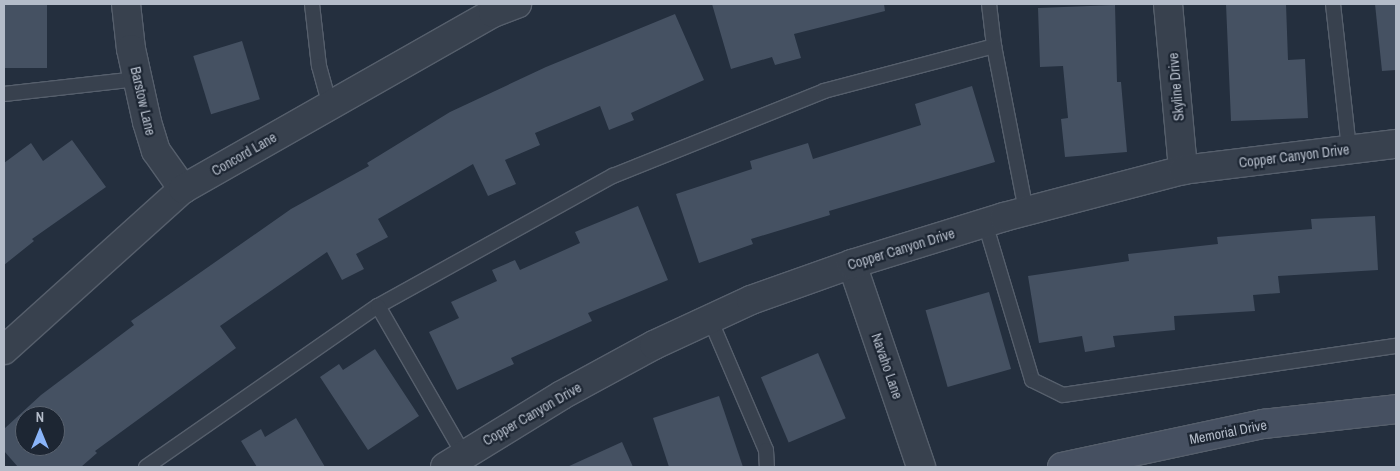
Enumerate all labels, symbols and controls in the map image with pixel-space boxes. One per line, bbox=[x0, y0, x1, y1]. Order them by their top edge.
street label: Skyline Drive bbox=[1165, 52, 1187, 122]
street label: Barstow Lane bbox=[127, 65, 159, 137]
street label: Concord Lane bbox=[209, 129, 279, 179]
street label: Copper Canyon Drive bbox=[1238, 141, 1350, 171]
street label: Copper Canyon Drive bbox=[845, 225, 957, 273]
street label: Navaho Lane bbox=[868, 331, 906, 401]
street label: Copper Canyon Drive bbox=[480, 379, 584, 449]
north arrow bbox=[15, 406, 65, 456]
text: N bbox=[36, 408, 44, 426]
street label: Memorial Drive bbox=[1188, 416, 1268, 448]

